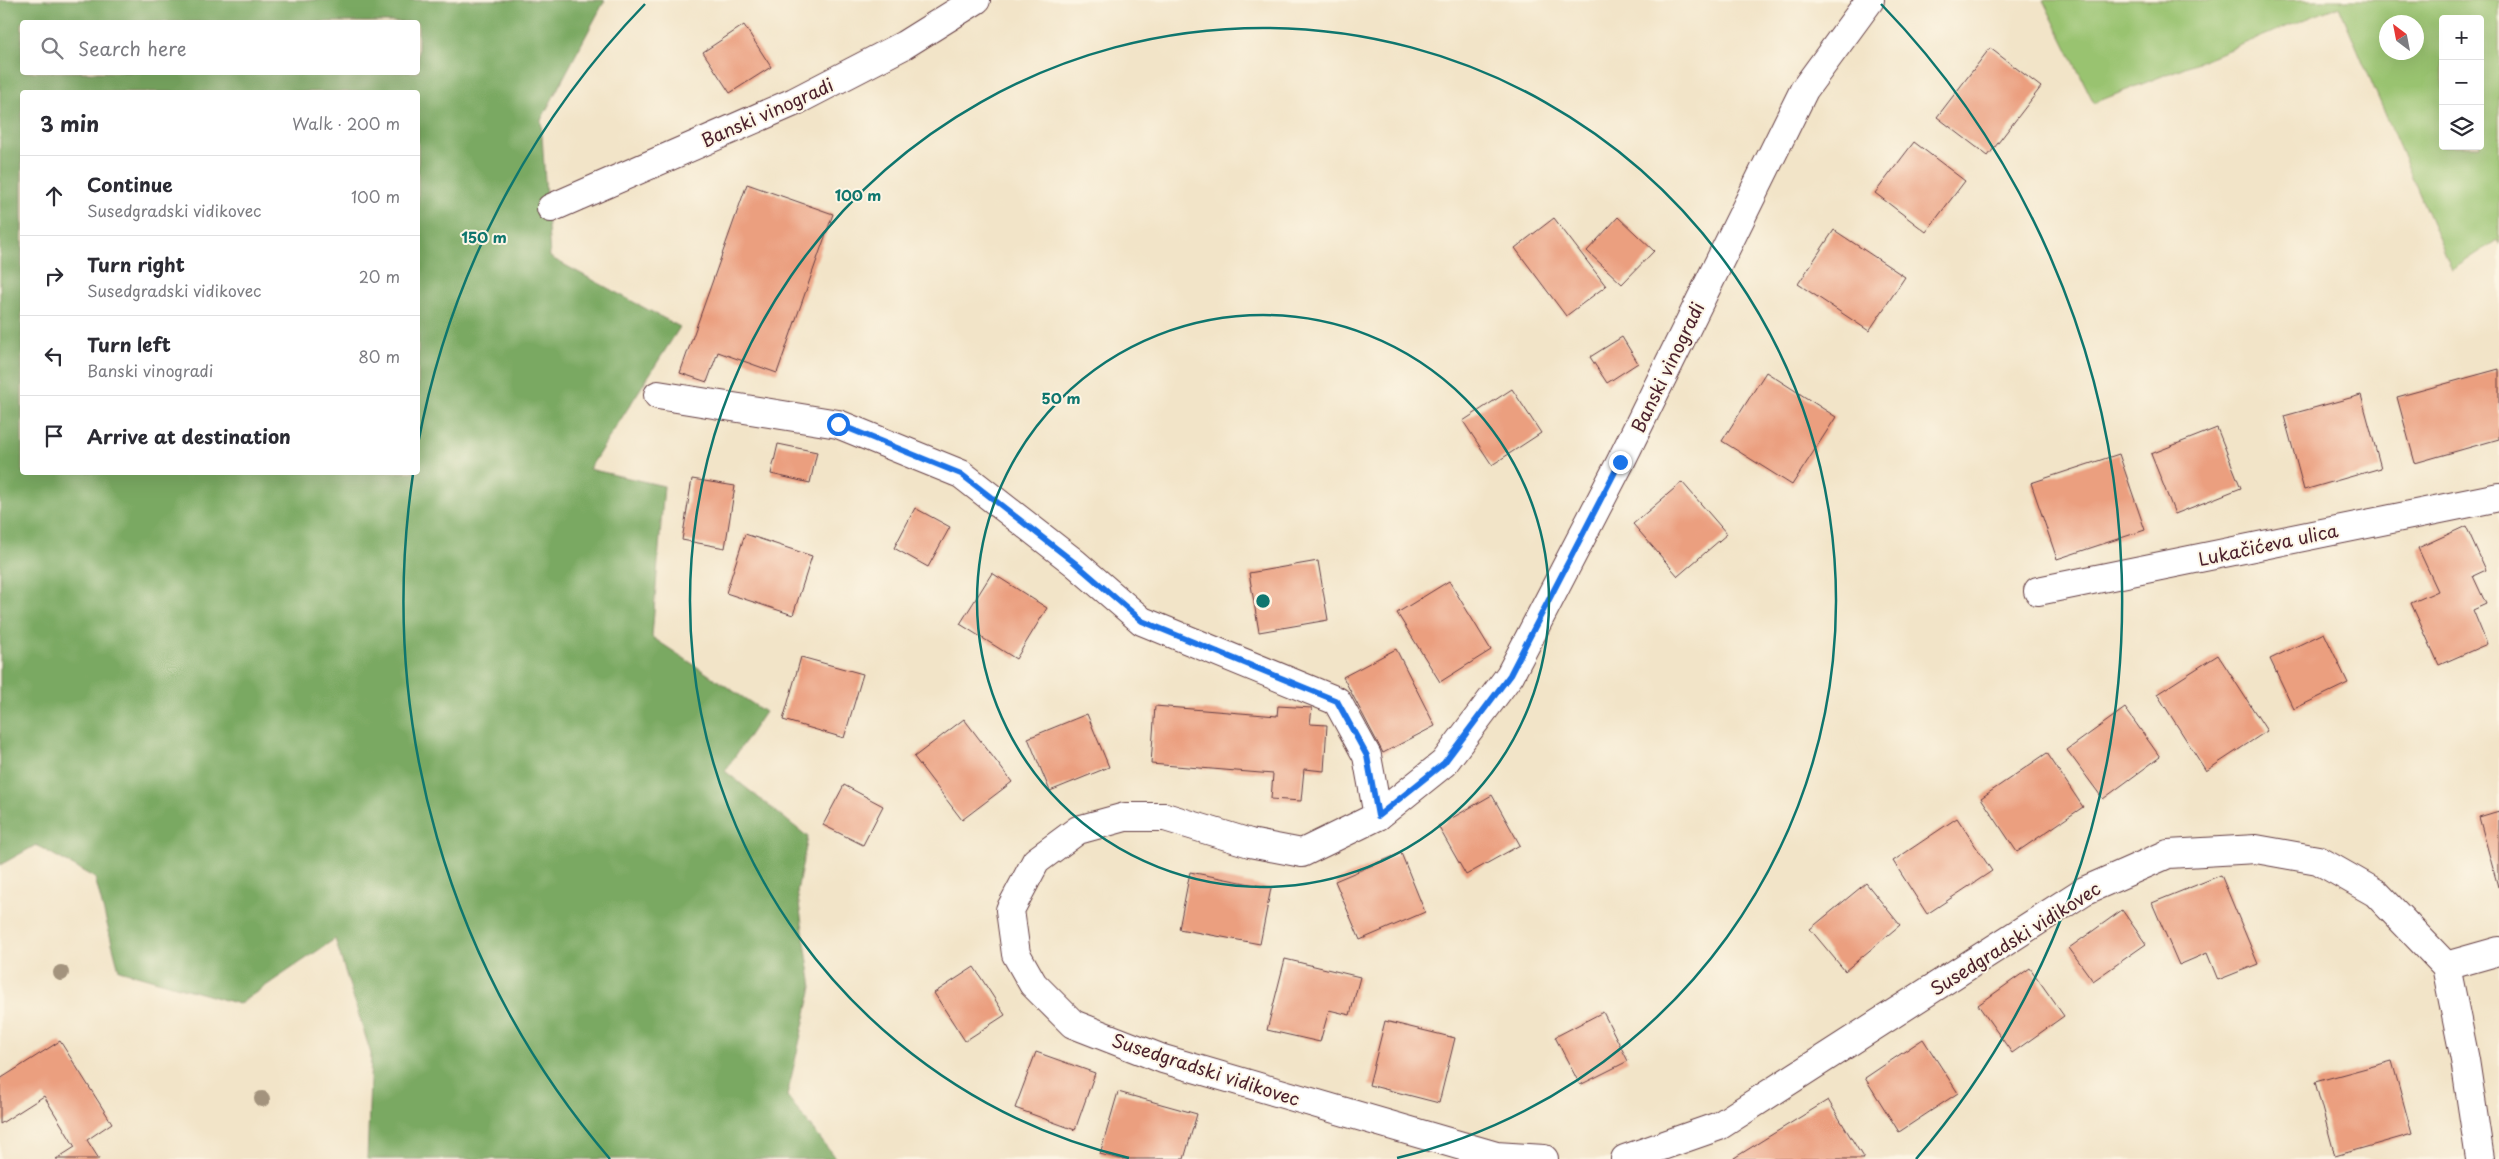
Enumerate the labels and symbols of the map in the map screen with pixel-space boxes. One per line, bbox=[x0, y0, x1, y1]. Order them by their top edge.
north arrow bbox=[2379, 15, 2424, 60]
street label: Banski vinogradi bbox=[697, 71, 837, 153]
text: 100 m bbox=[835, 183, 881, 206]
text: 150 m bbox=[461, 225, 507, 248]
street label: Banski vinogradi bbox=[1624, 297, 1710, 437]
text: 50 m bbox=[1042, 386, 1080, 409]
route start bbox=[827, 413, 850, 436]
route end bbox=[1609, 451, 1632, 474]
street label: Lukačićeva ulica bbox=[2196, 516, 2341, 572]
centre of rings bbox=[1254, 592, 1272, 610]
street label: Susedgradski vidikovec bbox=[1925, 875, 2105, 1001]
street label: Susedgradski vidikovec bbox=[1109, 1026, 1303, 1112]

